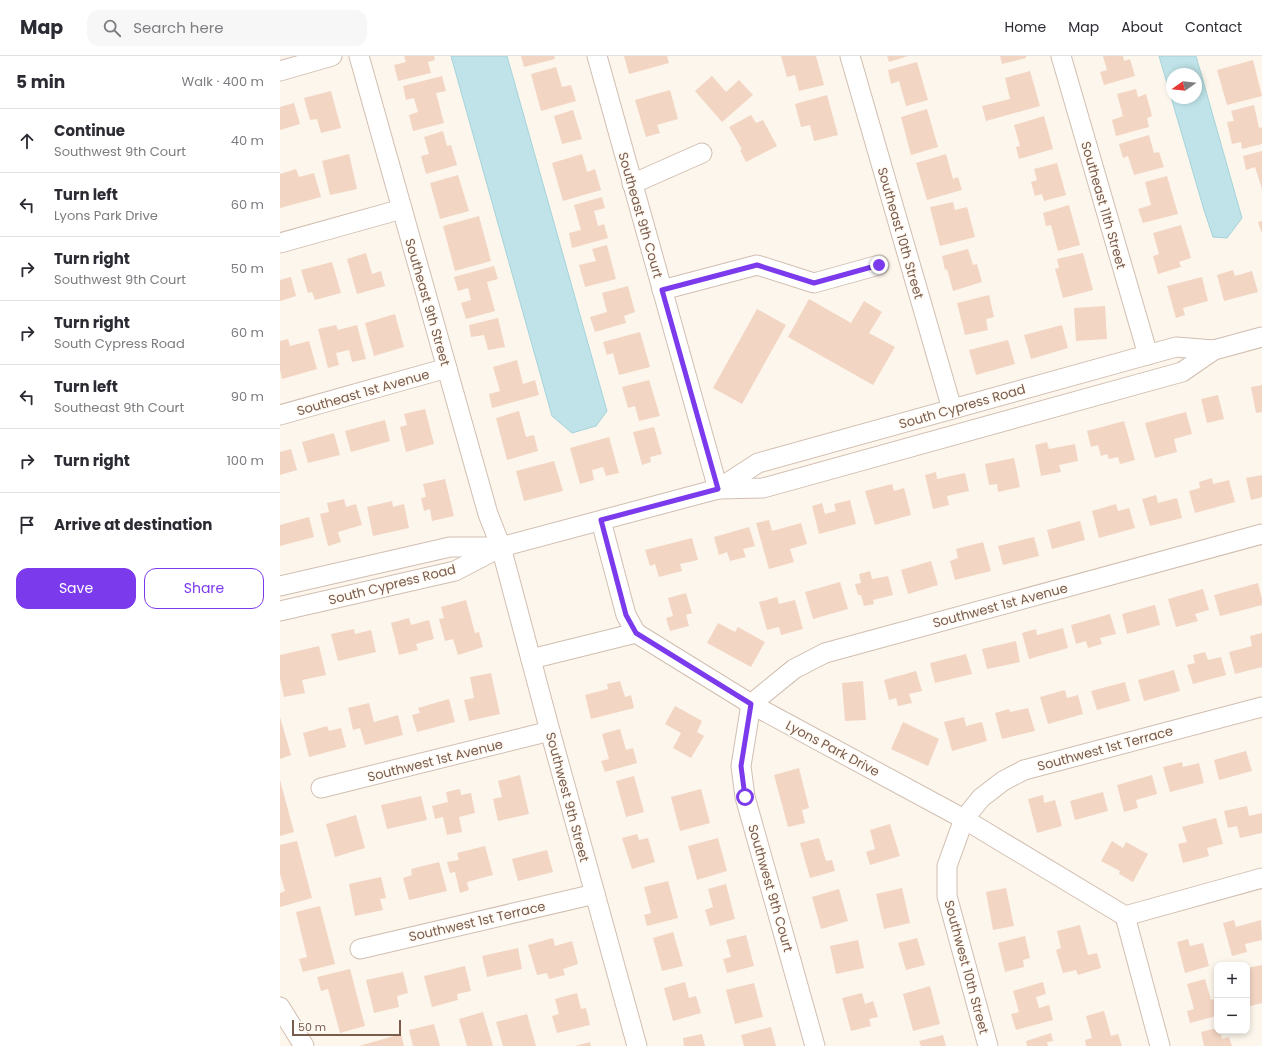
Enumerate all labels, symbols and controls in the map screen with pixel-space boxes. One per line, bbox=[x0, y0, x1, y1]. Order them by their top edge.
search box bbox=[87, 10, 367, 46]
text: Map bbox=[20, 14, 63, 41]
icon: search bbox=[101, 17, 123, 39]
text: Search here bbox=[133, 17, 224, 38]
text: Home bbox=[1004, 17, 1046, 37]
text: Map bbox=[1068, 17, 1099, 37]
text: About bbox=[1121, 17, 1163, 37]
text: Contact bbox=[1185, 17, 1242, 37]
north arrow bbox=[1166, 68, 1202, 104]
text: 5 min bbox=[16, 70, 65, 94]
text: Walk · 400 m bbox=[182, 72, 264, 91]
text: Continue bbox=[54, 120, 125, 141]
icon: ahead bbox=[16, 130, 38, 152]
text: 40 m bbox=[231, 131, 264, 150]
street label: Southeast 11th Street bbox=[1076, 139, 1131, 271]
text: Southwest 9th Court bbox=[54, 142, 186, 161]
street label: Southeast 9th Court bbox=[613, 150, 668, 281]
street label: Southeast 10th Street bbox=[873, 165, 928, 301]
text: Turn left bbox=[54, 184, 118, 205]
icon: left bbox=[16, 194, 38, 216]
text: 60 m bbox=[231, 195, 264, 214]
text: Lyons Park Drive bbox=[54, 206, 158, 225]
street label: Southeast 9th Street bbox=[400, 236, 455, 368]
text: Turn right bbox=[54, 248, 130, 269]
route end bbox=[870, 256, 888, 274]
icon: right bbox=[16, 258, 38, 280]
text: 50 m bbox=[231, 259, 264, 278]
text: Southwest 9th Court bbox=[54, 270, 186, 289]
text: Turn right bbox=[54, 312, 130, 333]
icon: right bbox=[16, 322, 38, 344]
text: 60 m bbox=[231, 323, 264, 342]
text: South Cypress Road bbox=[54, 334, 185, 353]
street label: Southeast 1st Avenue bbox=[295, 364, 432, 421]
text: Turn left bbox=[54, 376, 118, 397]
street label: South Cypress Road bbox=[897, 379, 1028, 434]
icon: left bbox=[16, 386, 38, 408]
text: 90 m bbox=[231, 387, 264, 406]
text: Southeast 9th Court bbox=[54, 398, 184, 417]
icon: right bbox=[16, 450, 38, 472]
text: Turn right bbox=[54, 450, 130, 471]
text: 100 m bbox=[227, 451, 264, 470]
icon: arrive bbox=[16, 514, 38, 536]
text: Arrive at destination bbox=[54, 514, 212, 535]
street label: South Cypress Road bbox=[326, 559, 458, 610]
button: Save bbox=[16, 568, 136, 609]
button: Share bbox=[144, 568, 264, 609]
street label: Southwest 1st Avenue bbox=[931, 578, 1070, 633]
street label: Lyons Park Drive bbox=[782, 716, 883, 781]
street label: Southwest 1st Terrace bbox=[1035, 721, 1175, 776]
street label: Southwest 9th Street bbox=[541, 730, 594, 864]
street label: Southwest 1st Avenue bbox=[365, 734, 505, 787]
route start bbox=[736, 788, 754, 806]
street label: Southwest 9th Court bbox=[743, 822, 798, 954]
street label: Southwest 1st Terrace bbox=[407, 897, 547, 946]
street label: Southwest 10th Street bbox=[939, 898, 994, 1036]
map controls bbox=[1214, 962, 1250, 1034]
button: + bbox=[1214, 962, 1250, 998]
button: − bbox=[1214, 998, 1250, 1034]
scale bar bbox=[292, 1018, 401, 1037]
text: 50 m bbox=[298, 1019, 326, 1035]

